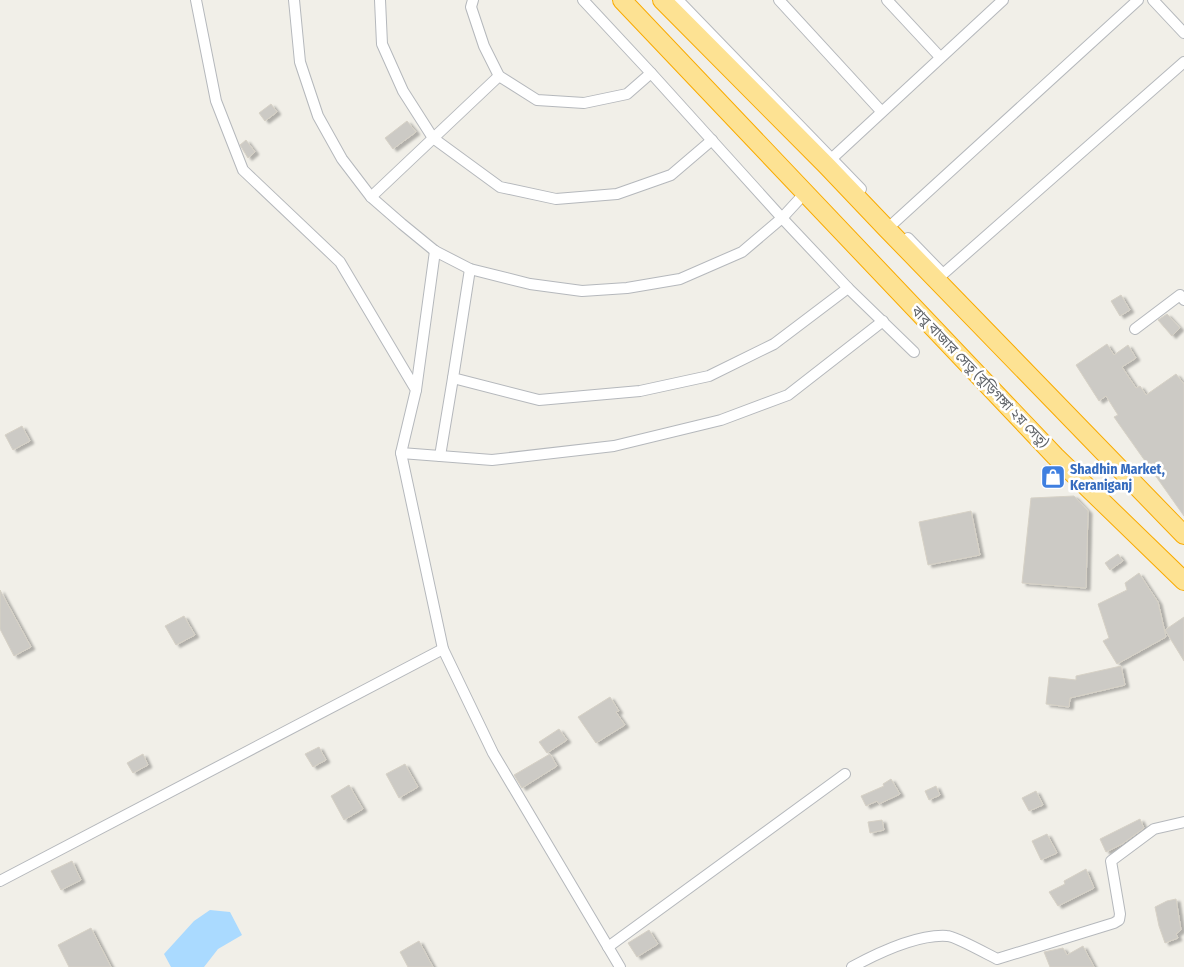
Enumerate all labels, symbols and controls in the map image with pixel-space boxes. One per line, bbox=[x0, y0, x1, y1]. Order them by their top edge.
street label: বাবু বাজার সেতু (বুড়িগঙ্গা ২য় সেতু) bbox=[907, 302, 1052, 451]
place label: Shadhin Market, Keraniganj bbox=[1070, 461, 1165, 494]
shop icon: Shadhin Market, Keraniganj bbox=[1040, 464, 1066, 490]

